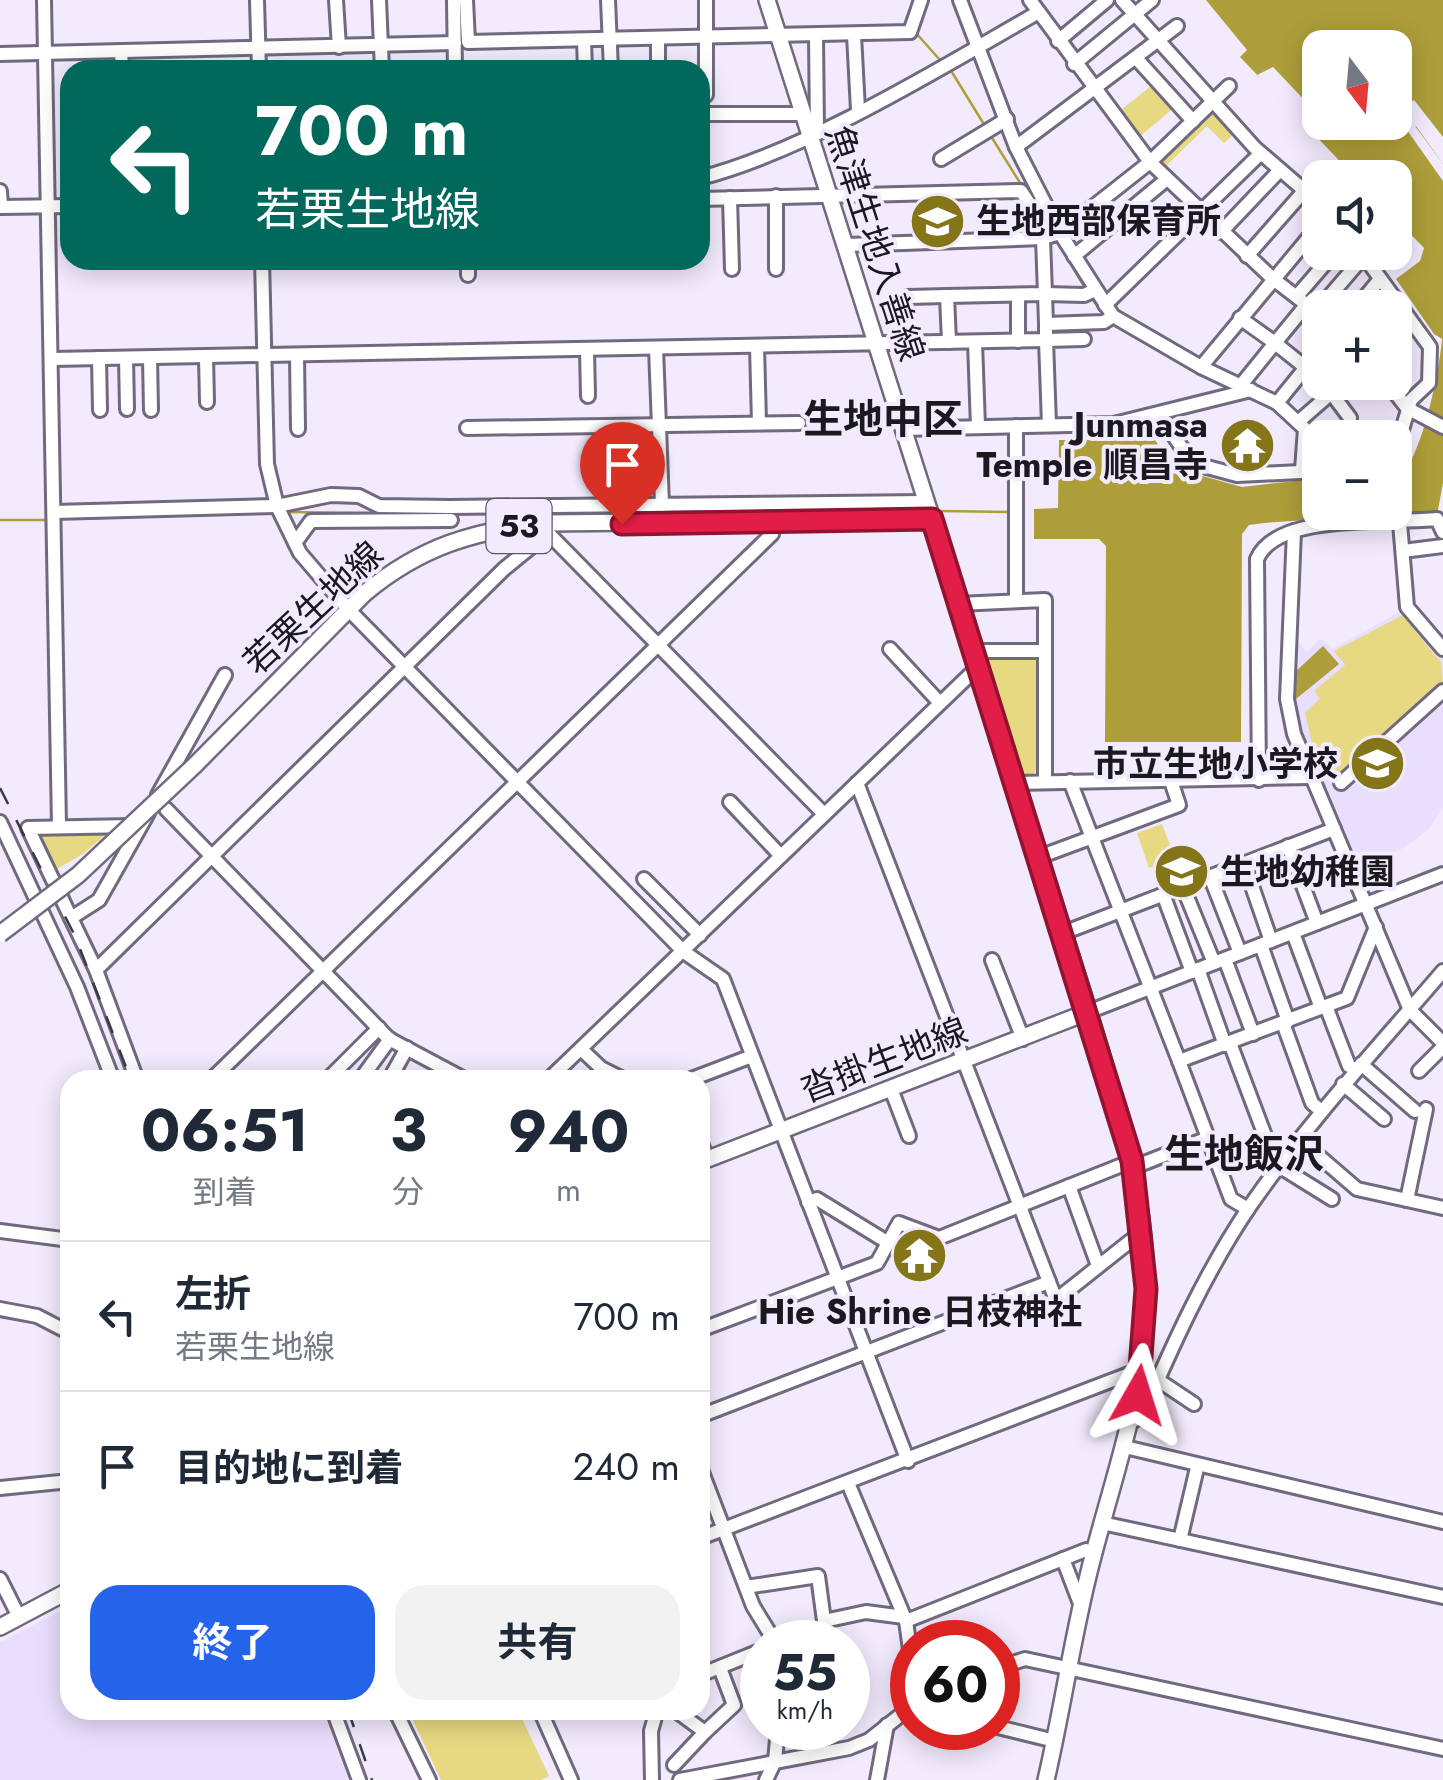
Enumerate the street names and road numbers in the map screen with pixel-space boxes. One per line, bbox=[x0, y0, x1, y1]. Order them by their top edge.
street label: 魚津生地入善線 bbox=[813, 119, 937, 367]
road number: 53 bbox=[486, 499, 552, 553]
street label: 若栗生地線 bbox=[232, 530, 394, 686]
street label: 沓掛生地線 bbox=[793, 1005, 975, 1115]

